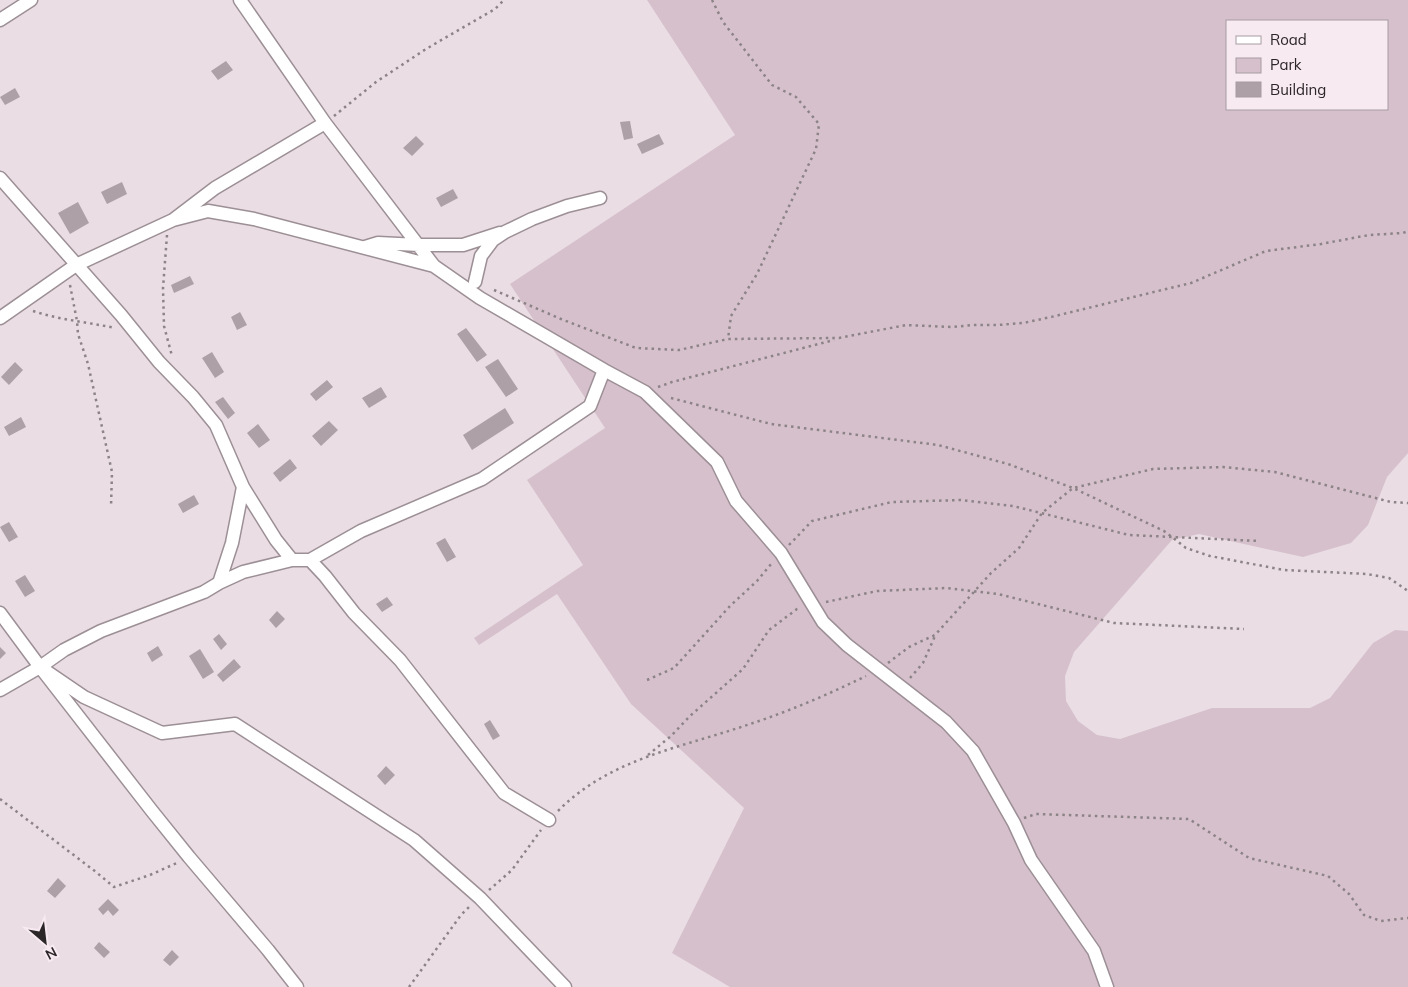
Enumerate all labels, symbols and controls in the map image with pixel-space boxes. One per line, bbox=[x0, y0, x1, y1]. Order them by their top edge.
legend bbox=[1226, 20, 1388, 110]
text: Road bbox=[1270, 30, 1307, 49]
text: Park bbox=[1270, 55, 1302, 74]
text: Building bbox=[1270, 80, 1326, 99]
north arrow bbox=[20, 917, 70, 967]
text: N bbox=[42, 943, 60, 964]

